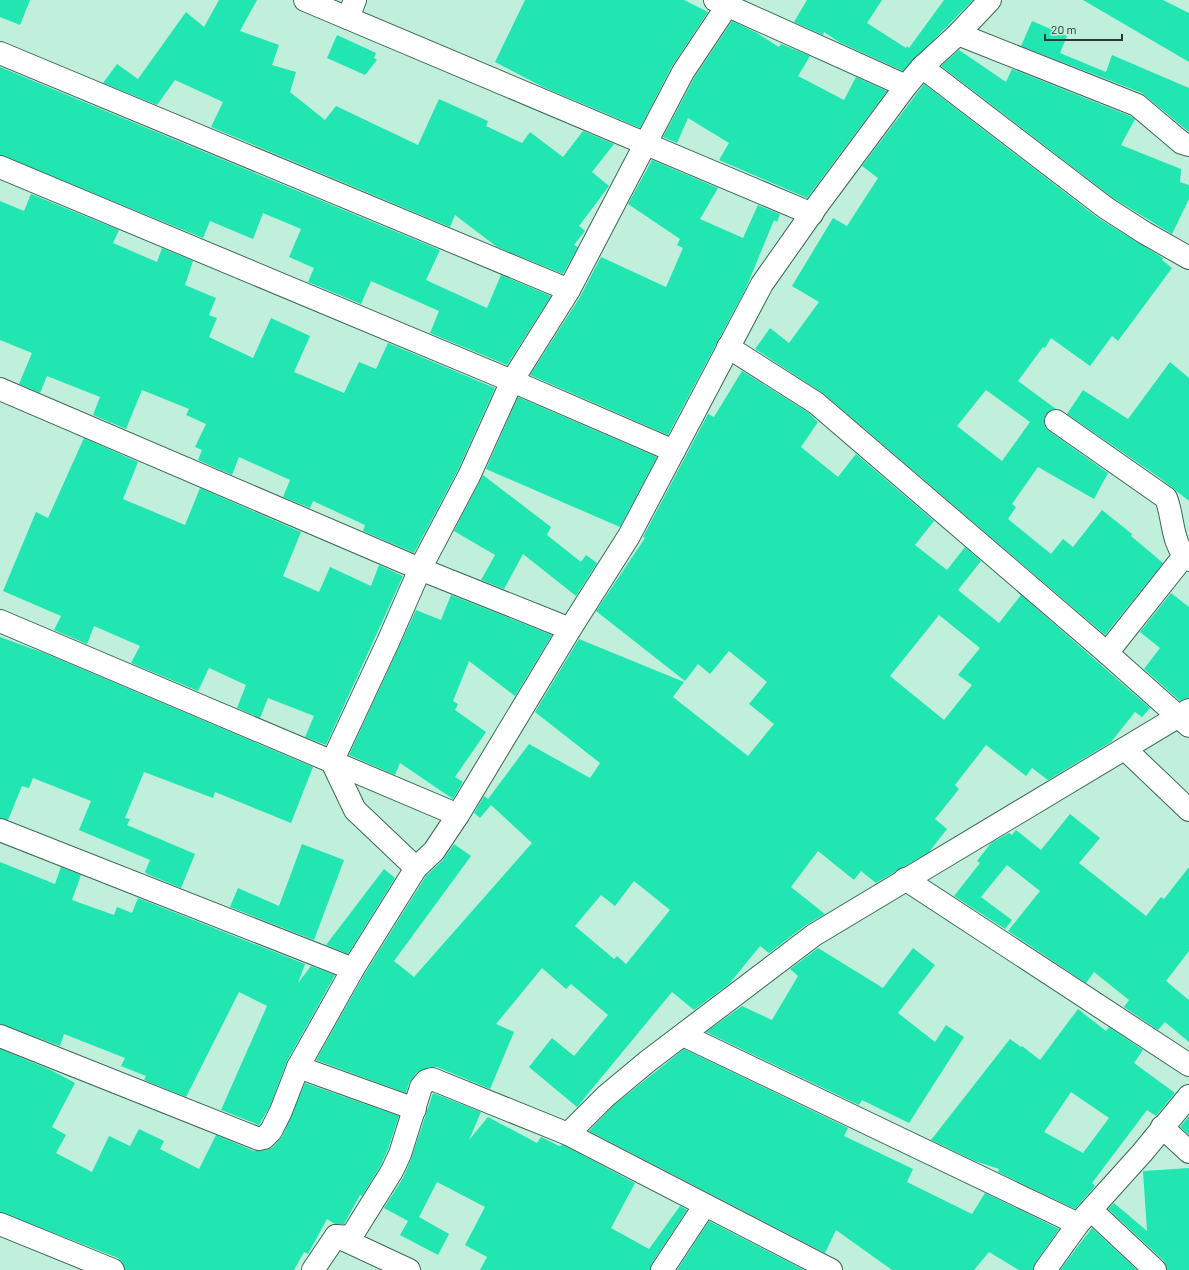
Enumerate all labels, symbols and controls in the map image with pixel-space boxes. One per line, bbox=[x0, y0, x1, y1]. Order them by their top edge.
scale bar bbox=[1045, 16, 1122, 42]
text: 20 m bbox=[1051, 22, 1077, 36]

